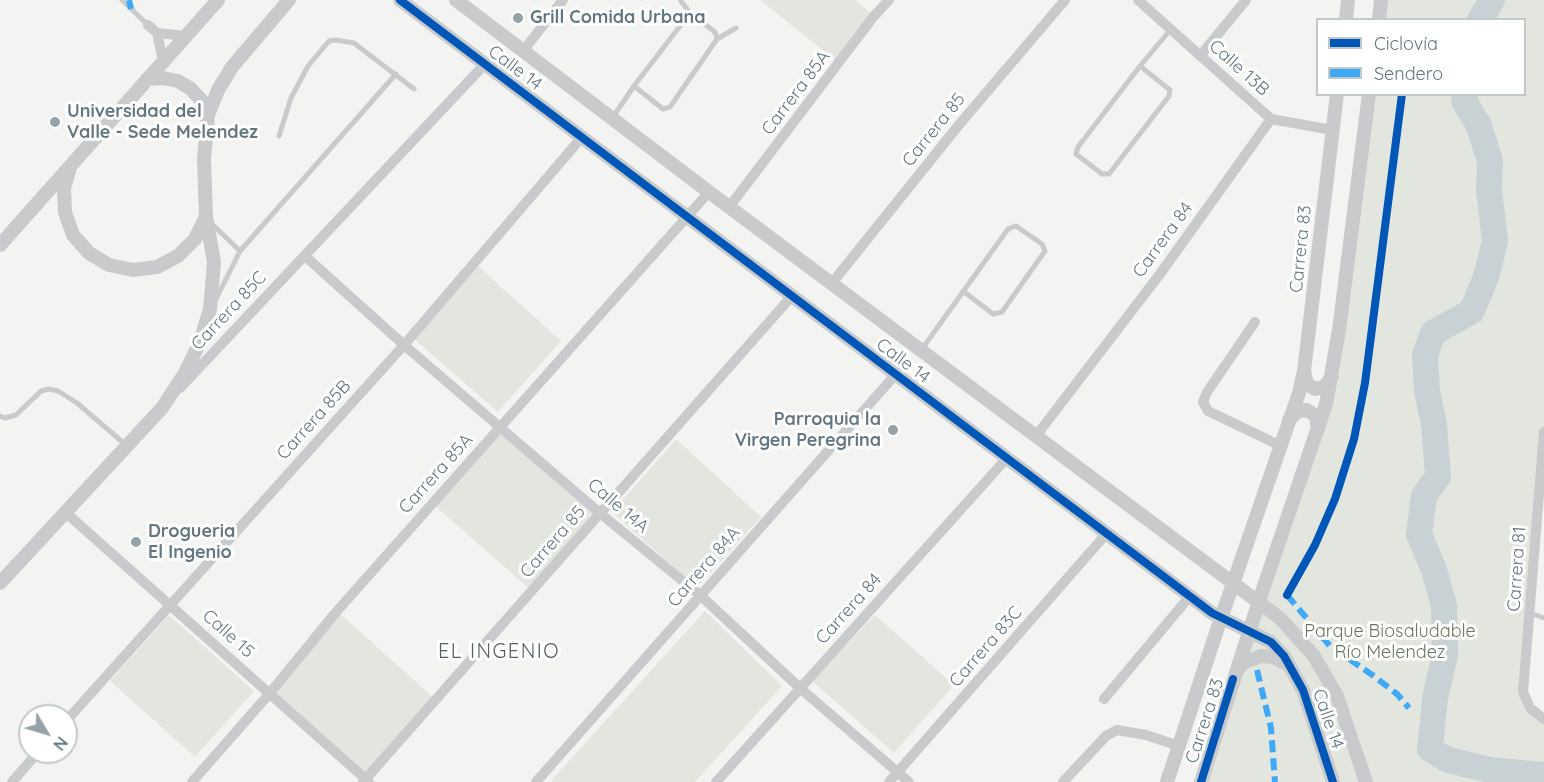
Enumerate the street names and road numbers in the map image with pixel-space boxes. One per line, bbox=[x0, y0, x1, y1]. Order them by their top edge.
street label: Calle 13B bbox=[1204, 35, 1274, 101]
street label: Calle 14 bbox=[484, 41, 546, 95]
street label: Carrera 85A bbox=[757, 47, 835, 139]
street label: Carrera 85 bbox=[898, 89, 970, 171]
street label: Carrera 84 bbox=[1128, 198, 1198, 282]
street label: Carrera 83 bbox=[1286, 204, 1316, 294]
street label: Carrera 85C bbox=[187, 267, 271, 355]
street label: Calle 14 bbox=[872, 334, 934, 388]
street label: Carrera 85B bbox=[272, 376, 356, 464]
street label: Carrera 85A bbox=[395, 430, 477, 518]
street label: Calle 14A bbox=[583, 474, 653, 538]
street label: Carrera 85 bbox=[516, 502, 590, 582]
street label: Carrera 84A bbox=[663, 522, 745, 612]
street label: Carrera 81 bbox=[1503, 526, 1531, 612]
street label: Carrera 84 bbox=[812, 569, 886, 649]
street label: Carrera 83C bbox=[945, 602, 1027, 692]
street label: Calle 15 bbox=[198, 605, 258, 663]
street label: Carrera 83 bbox=[1181, 676, 1229, 766]
street label: Calle 14 bbox=[1308, 686, 1348, 752]

